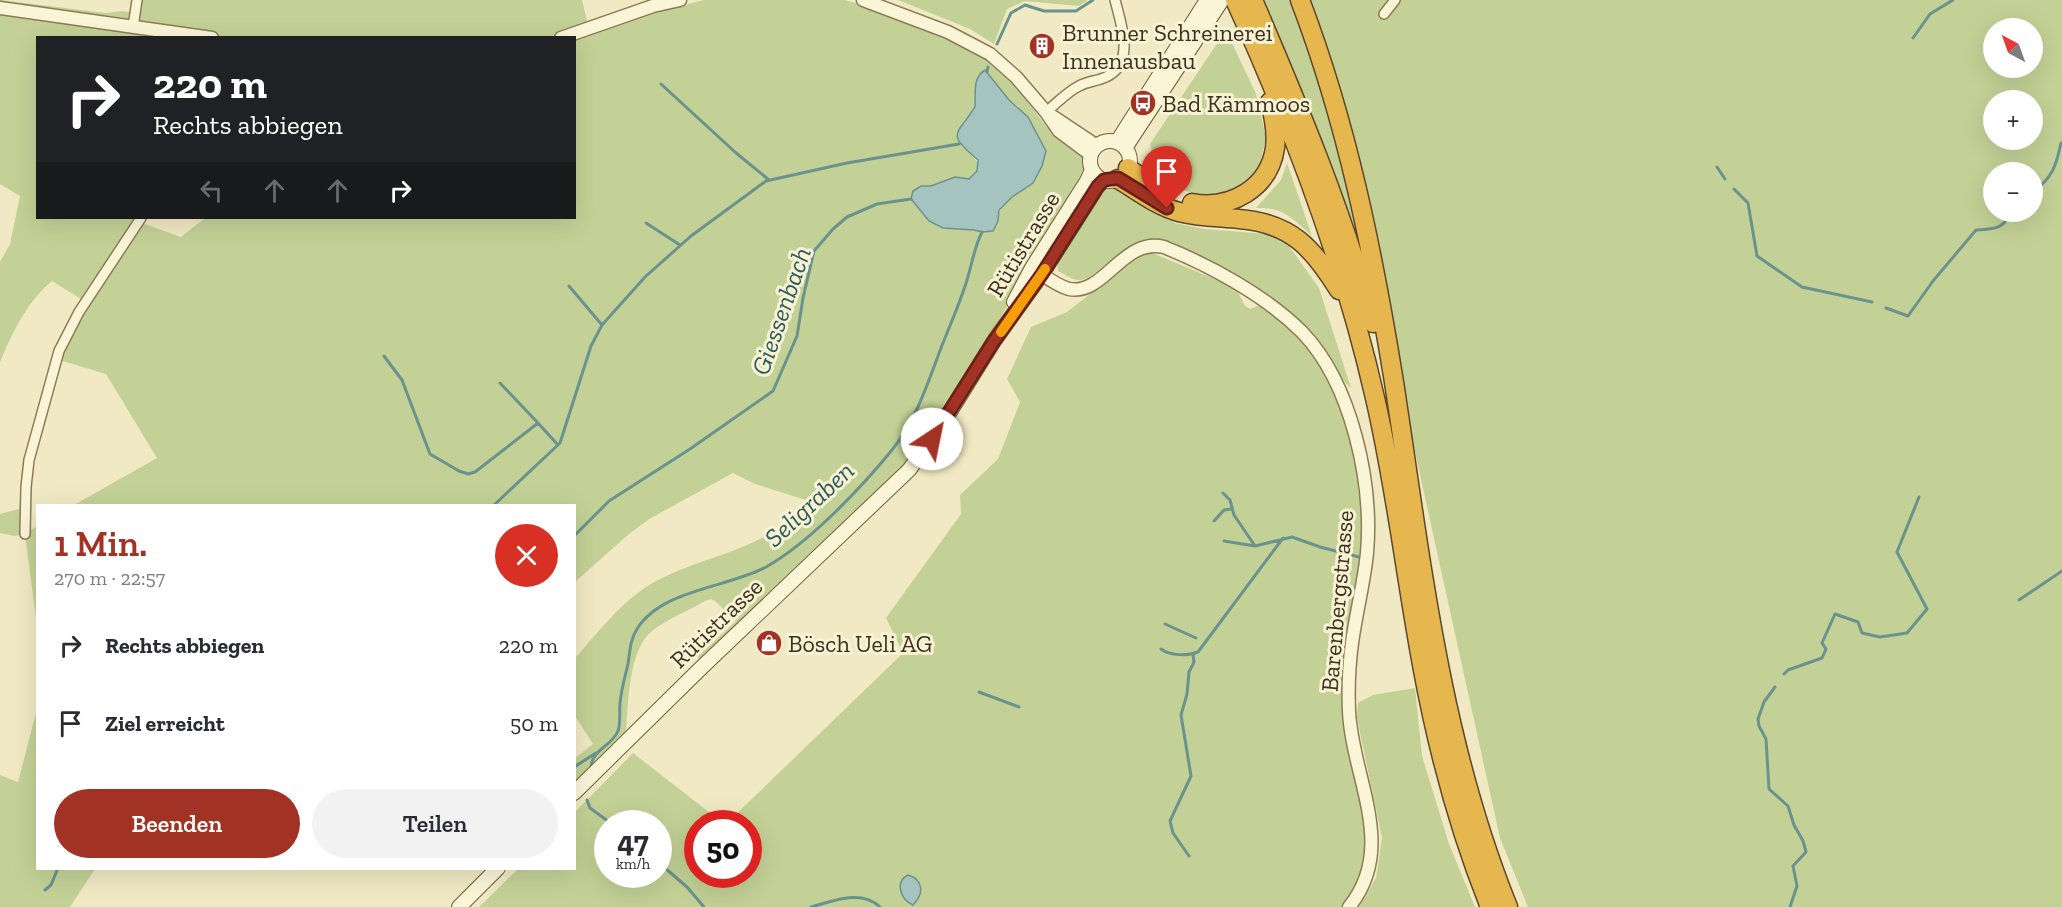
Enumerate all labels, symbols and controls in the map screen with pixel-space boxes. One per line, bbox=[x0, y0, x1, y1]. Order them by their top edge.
place label: Brunner Schreinerei Innenausbau bbox=[1062, 18, 1273, 75]
north arrow bbox=[1983, 18, 2043, 78]
map controls bbox=[1983, 18, 2043, 222]
building icon: Brunner Schreinerei Innenausbau bbox=[1027, 31, 1057, 61]
text: 220 m bbox=[153, 58, 267, 109]
icon: right bbox=[54, 60, 132, 138]
bus stop icon: Bad Kämmoos bbox=[1128, 88, 1158, 118]
place label: Bad Kämmoos bbox=[1162, 89, 1310, 118]
button: + bbox=[1983, 90, 2043, 150]
text: Rechts abbiegen bbox=[153, 109, 343, 141]
pin bbox=[1141, 146, 1192, 208]
icon: arrive bbox=[1150, 155, 1183, 188]
button: − bbox=[1983, 162, 2043, 222]
icon: left bbox=[195, 174, 228, 207]
icon: ahead bbox=[258, 174, 291, 207]
icon: ahead bbox=[321, 174, 354, 207]
icon: right bbox=[384, 174, 417, 207]
street label: Rütistrasse bbox=[980, 186, 1066, 302]
water label: Giessenbach bbox=[744, 243, 818, 379]
position arrow bbox=[900, 407, 964, 471]
water label: Seligraben bbox=[757, 454, 861, 554]
street label: Barenbergstrasse bbox=[1315, 509, 1359, 693]
text: 1 Min. bbox=[54, 522, 147, 565]
button: close bbox=[495, 524, 558, 587]
text: 270 m · 22:57 bbox=[54, 566, 165, 590]
street label: Rütistrasse bbox=[664, 572, 768, 674]
shop icon: Bösch Ueli AG bbox=[754, 628, 784, 658]
icon: right bbox=[54, 629, 87, 662]
place label: Bösch Ueli AG bbox=[788, 629, 932, 658]
text: Rechts abbiegen bbox=[105, 632, 264, 659]
text: 220 m bbox=[499, 632, 558, 659]
icon: arrive bbox=[54, 707, 87, 740]
text: Ziel erreicht bbox=[105, 710, 225, 737]
text: 50 m bbox=[510, 710, 558, 737]
button: Beenden bbox=[54, 789, 300, 858]
button: Teilen bbox=[312, 789, 558, 858]
speed limit sign: 50 bbox=[684, 810, 762, 888]
text: 47 bbox=[617, 824, 649, 860]
text: km/h bbox=[616, 855, 650, 873]

